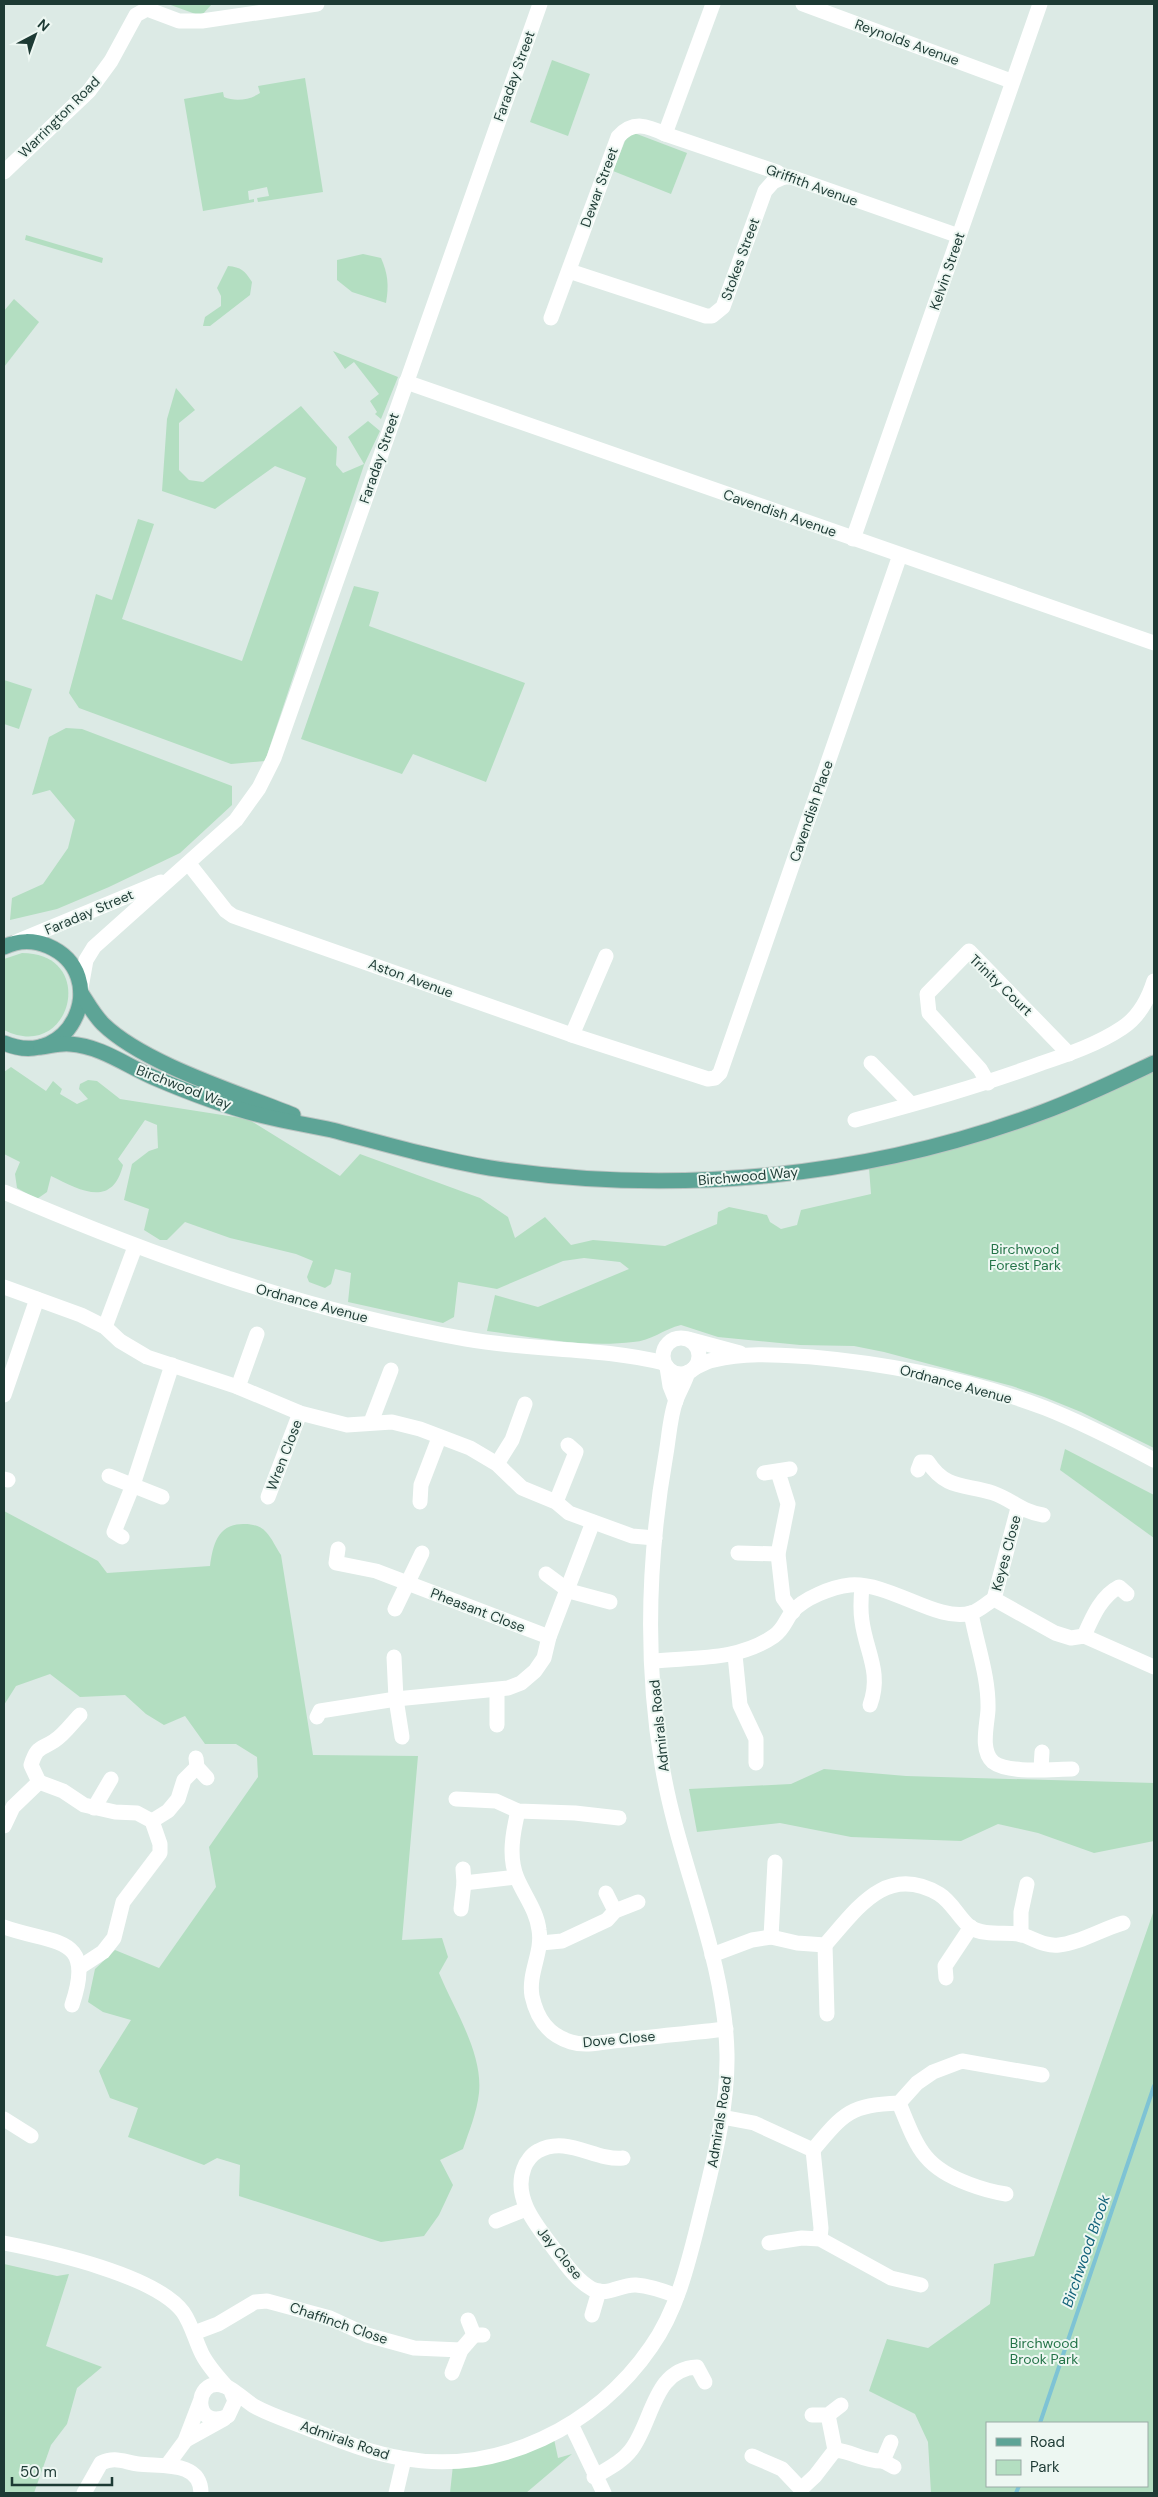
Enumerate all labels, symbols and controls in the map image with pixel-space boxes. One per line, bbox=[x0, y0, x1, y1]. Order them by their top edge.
north arrow bbox=[10, 10, 60, 60]
text: N bbox=[34, 15, 53, 35]
street label: Reynolds Avenue bbox=[852, 15, 962, 69]
street label: Faraday Street bbox=[489, 28, 539, 124]
street label: Warrington Road bbox=[14, 72, 104, 162]
street label: Dewar Street bbox=[576, 144, 622, 230]
street label: Griffith Avenue bbox=[764, 160, 861, 210]
street label: Stokes Street bbox=[717, 215, 763, 303]
street label: Kelvin Street bbox=[925, 230, 969, 312]
street label: Faraday Street bbox=[355, 410, 403, 506]
street label: Cavendish Avenue bbox=[721, 485, 839, 541]
street label: Cavendish Place bbox=[785, 758, 837, 864]
street label: Faraday Street bbox=[42, 885, 136, 939]
street label: Trinity Court bbox=[966, 950, 1036, 1020]
street label: Aston Avenue bbox=[366, 954, 456, 1002]
street label: Birchwood Way bbox=[134, 1061, 234, 1113]
street label: Birchwood Way bbox=[697, 1163, 799, 1189]
park label: Birchwood Forest Park bbox=[989, 1240, 1061, 1274]
street label: Ordnance Avenue bbox=[254, 1279, 370, 1327]
street label: Ordnance Avenue bbox=[898, 1360, 1014, 1408]
street label: Wren Close bbox=[262, 1417, 306, 1493]
street label: Keyes Close bbox=[987, 1513, 1025, 1593]
street label: Pheasant Close bbox=[428, 1584, 528, 1636]
street label: Admirals Road bbox=[645, 1679, 673, 1773]
street label: Dove Close bbox=[582, 2027, 656, 2051]
street label: Admirals Road bbox=[703, 2075, 735, 2169]
water label: Birchwood Brook bbox=[1057, 2192, 1115, 2310]
street label: Jay Close bbox=[533, 2223, 587, 2283]
street label: Chaffinch Close bbox=[288, 2298, 390, 2348]
park label: Birchwood Brook Park bbox=[1010, 2334, 1078, 2368]
street label: Admirals Road bbox=[298, 2416, 392, 2464]
legend bbox=[986, 2422, 1148, 2487]
text: Road bbox=[1030, 2432, 1065, 2452]
scale bar bbox=[12, 2454, 112, 2486]
text: Park bbox=[1030, 2457, 1060, 2477]
text: 50 m bbox=[20, 2462, 57, 2482]

